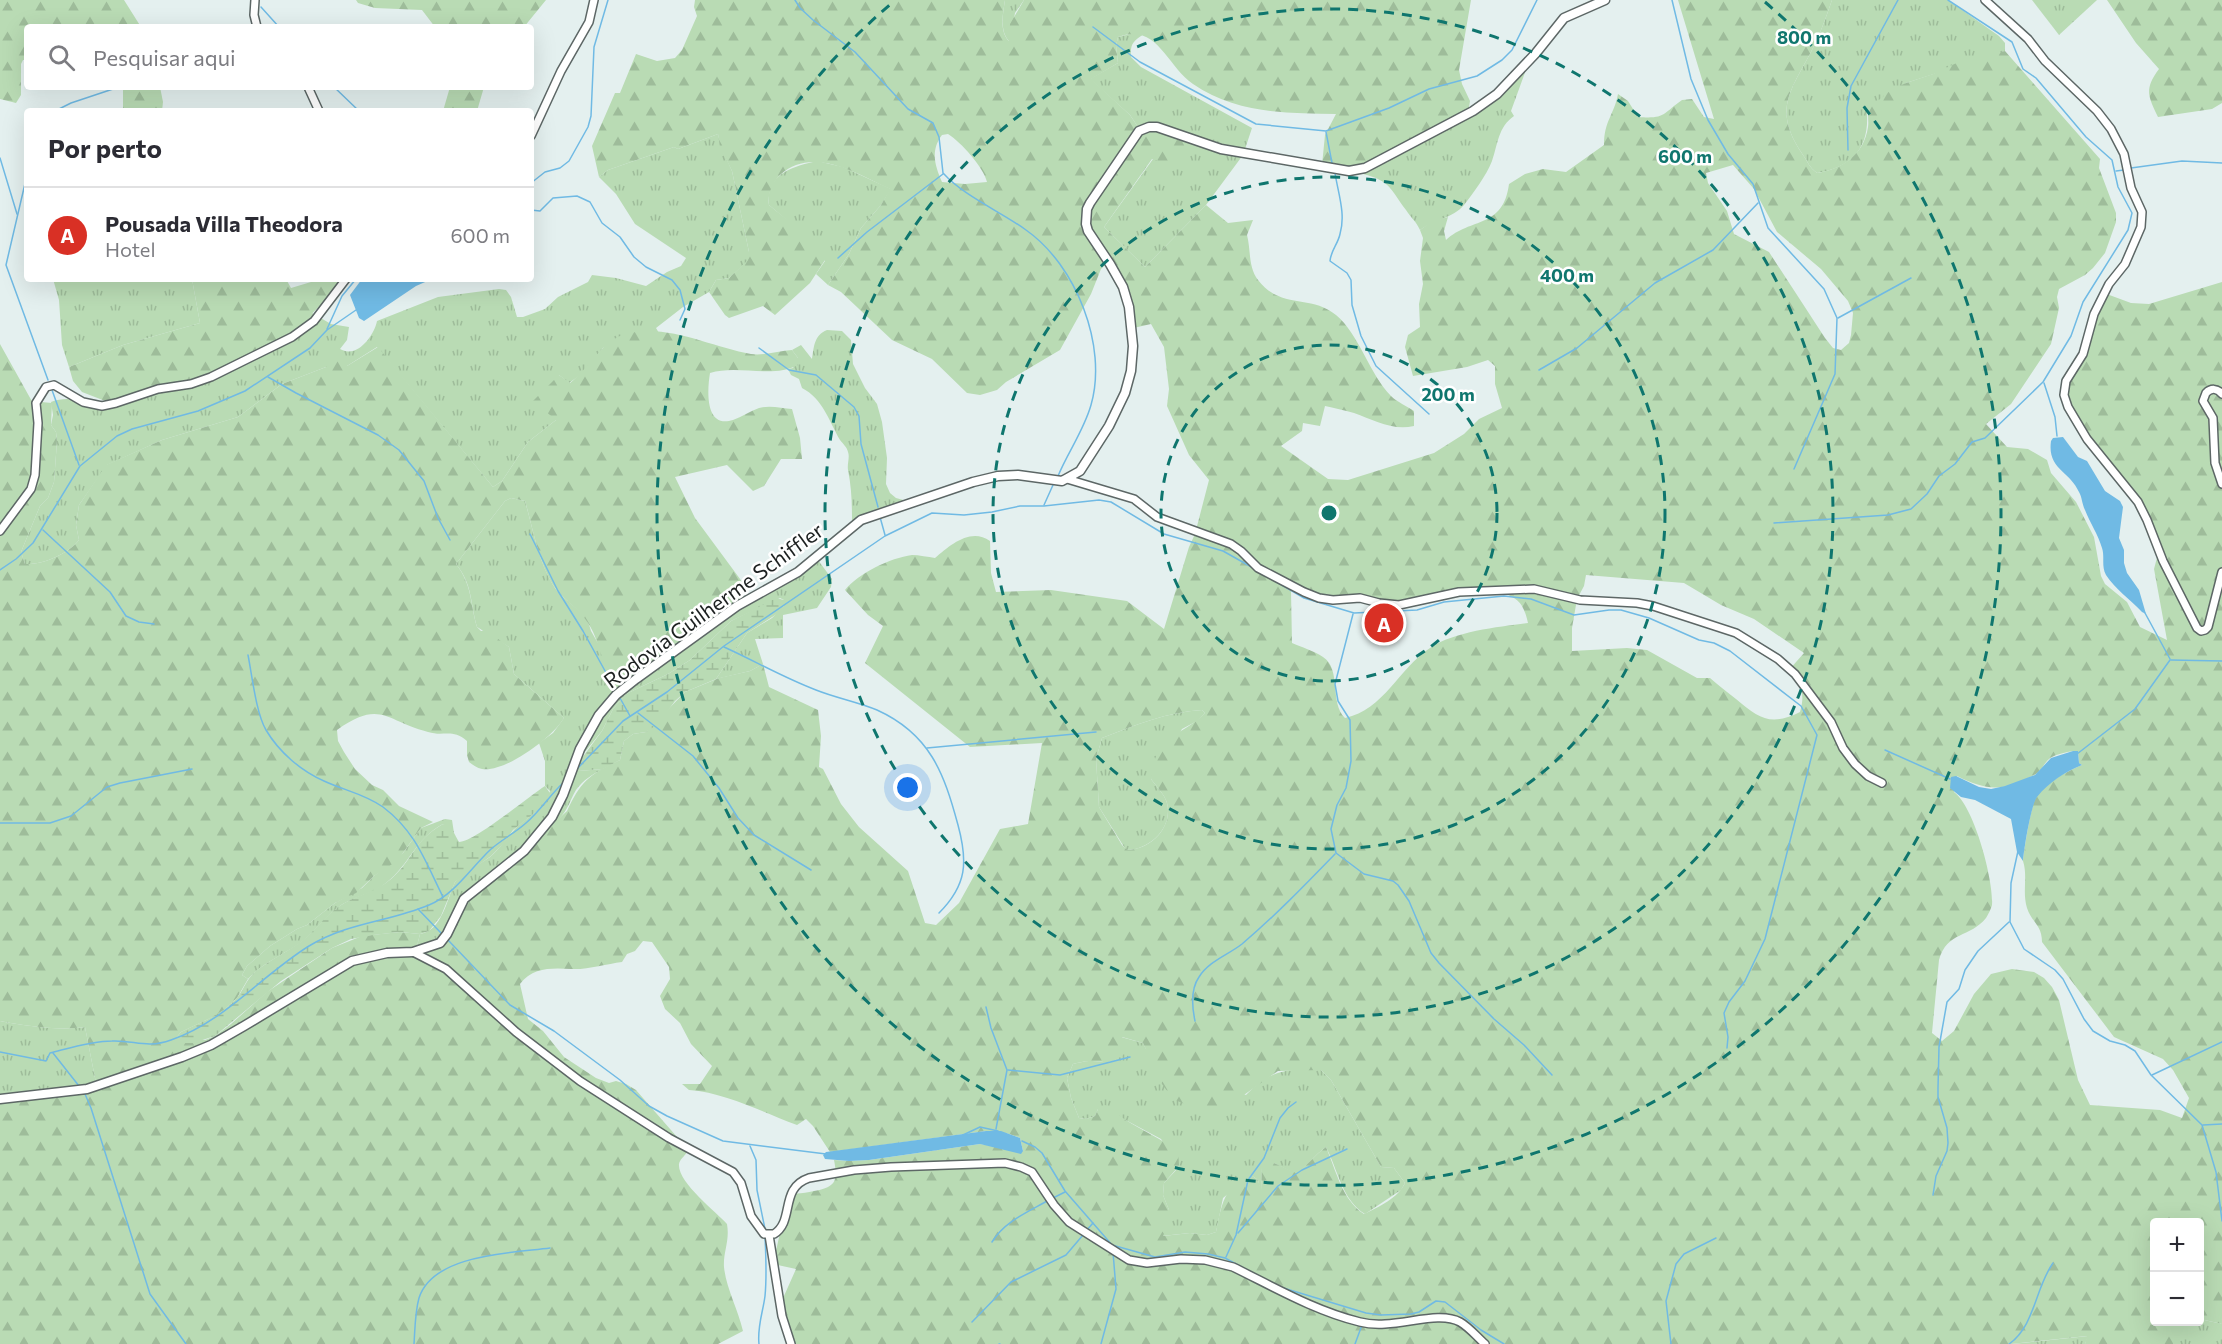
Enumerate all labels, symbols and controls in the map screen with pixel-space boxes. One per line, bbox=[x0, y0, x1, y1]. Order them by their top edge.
search box bbox=[24, 24, 534, 90]
text: 800 m bbox=[1777, 26, 1831, 48]
icon: search bbox=[45, 41, 78, 74]
text: Pesquisar aqui bbox=[93, 44, 236, 71]
text: Por perto bbox=[48, 132, 162, 163]
text: 600 m bbox=[1658, 145, 1712, 167]
text: Pousada Villa Theodora bbox=[105, 210, 343, 237]
text: A bbox=[60, 223, 75, 247]
text: 600 m bbox=[450, 223, 510, 247]
text: Hotel bbox=[105, 237, 155, 261]
text: 400 m bbox=[1540, 264, 1594, 286]
text: 200 m bbox=[1421, 383, 1475, 405]
centre of rings bbox=[1319, 503, 1339, 523]
street label: Rodovia Guilherme Schiffler bbox=[598, 517, 828, 693]
pin: A bbox=[1364, 600, 1404, 646]
your location bbox=[893, 773, 922, 802]
map controls bbox=[2150, 1218, 2204, 1326]
button: + bbox=[2150, 1218, 2204, 1272]
button: − bbox=[2150, 1272, 2204, 1326]

